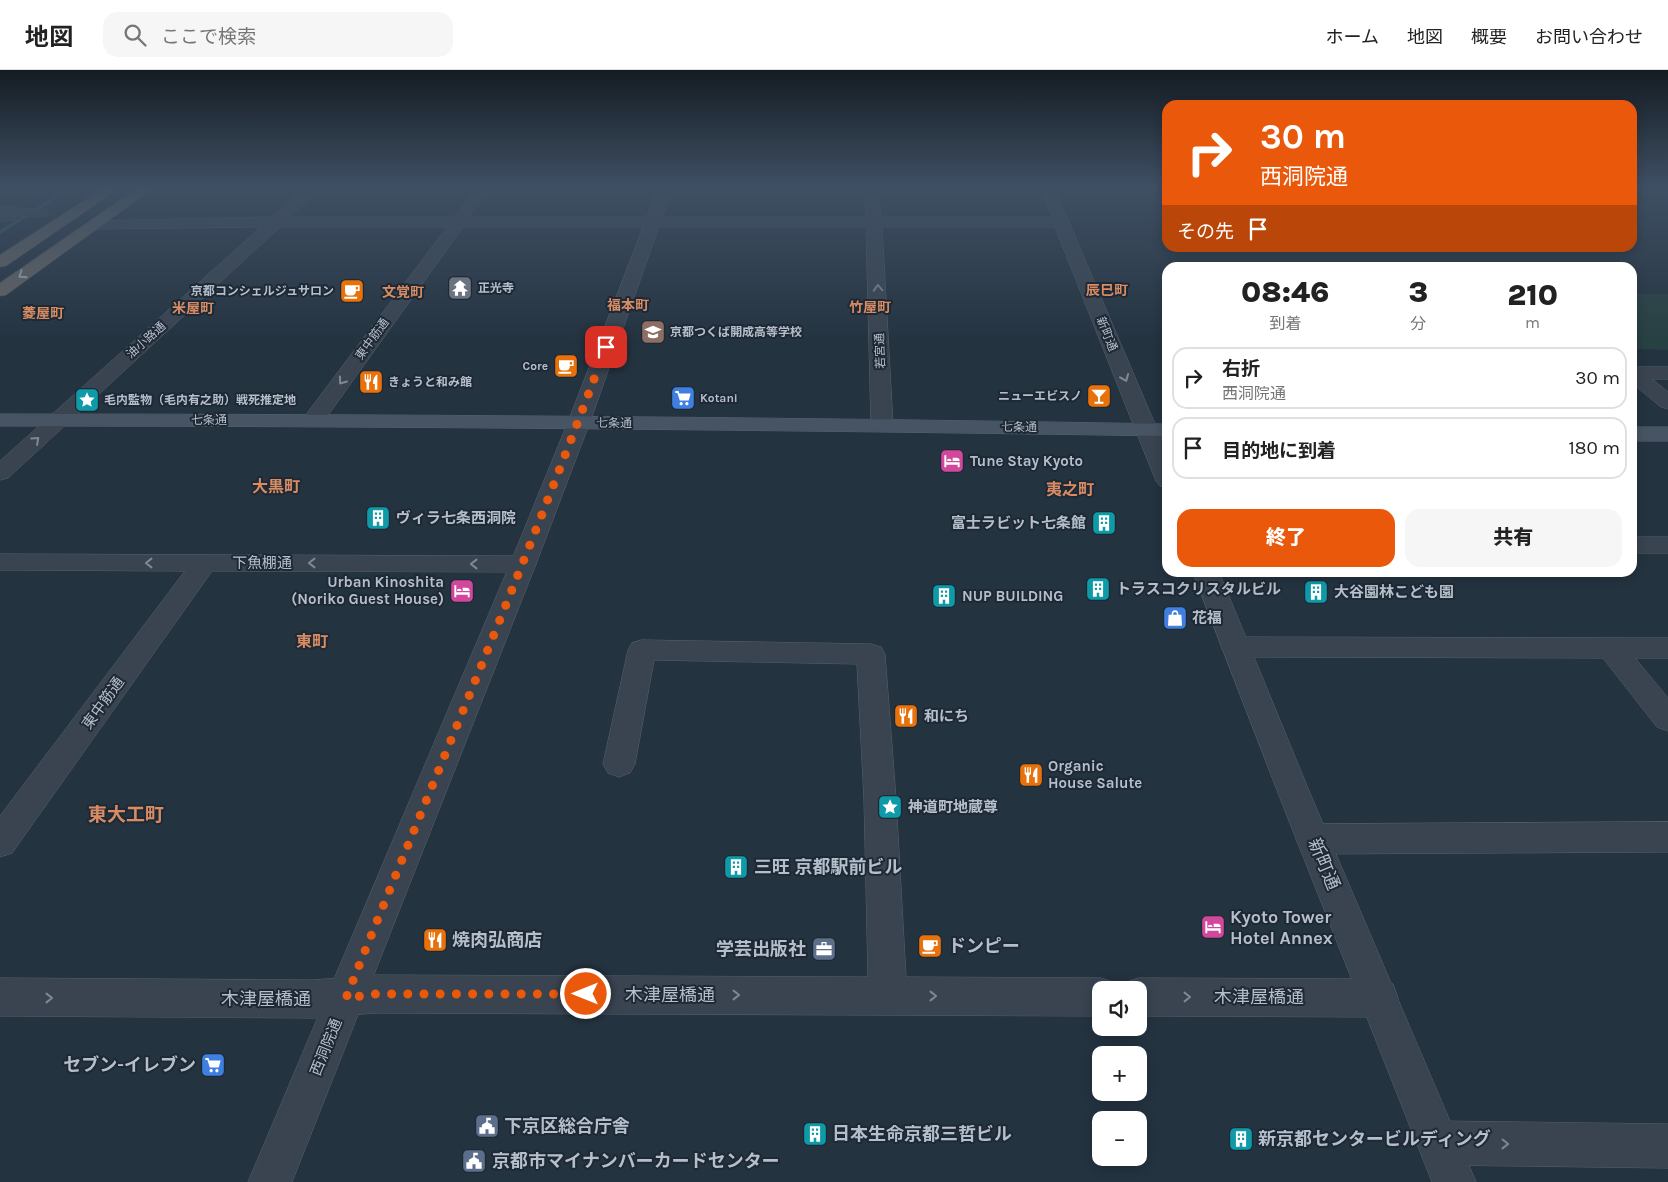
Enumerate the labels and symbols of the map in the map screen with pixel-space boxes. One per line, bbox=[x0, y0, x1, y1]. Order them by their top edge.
one-way arrow bbox=[18, 269, 28, 278]
temple icon: 正光寺 bbox=[447, 275, 473, 301]
cafe icon: 京都コンシェルジュサロン bbox=[339, 278, 365, 304]
place label: 正光寺 bbox=[478, 281, 514, 295]
district label: 辰巳町 bbox=[1086, 282, 1128, 299]
place label: 京都コンシェルジュサロン bbox=[191, 284, 334, 298]
district label: 文覚町 bbox=[382, 284, 424, 301]
one-way arrow bbox=[873, 284, 883, 292]
district label: 福本町 bbox=[607, 297, 649, 314]
district label: 竹屋町 bbox=[849, 299, 891, 316]
district label: 米屋町 bbox=[172, 300, 214, 317]
district label: 菱屋町 bbox=[22, 305, 64, 322]
street label: 東中筋通 bbox=[352, 315, 392, 363]
street label: 新町通 bbox=[1094, 315, 1120, 353]
street label: 油小路通 bbox=[123, 319, 169, 361]
school or university icon: 京都つくば開成高等学校 bbox=[640, 319, 666, 345]
place label: 京都つくば開成高等学校 bbox=[670, 325, 802, 339]
pin bbox=[585, 326, 627, 368]
street label: 若宮通 bbox=[872, 333, 888, 369]
cafe icon: Core bbox=[553, 353, 579, 379]
place label: Core bbox=[523, 359, 548, 373]
restaurant icon: きょうと和み館 bbox=[358, 369, 384, 395]
one-way arrow bbox=[1119, 373, 1129, 382]
one-way arrow bbox=[339, 375, 348, 385]
place label: きょうと和み館 bbox=[388, 375, 472, 389]
bar icon: ニューエビスノ bbox=[1086, 383, 1112, 409]
supermarket icon: Kotani bbox=[670, 385, 696, 411]
place icon: 毛内監物（毛内有之助）戦死推定地 bbox=[74, 387, 100, 413]
place label: ニューエビスノ bbox=[998, 389, 1082, 403]
place label: Kotani bbox=[700, 391, 738, 405]
place label: 毛内監物（毛内有之助）戦死推定地 bbox=[104, 393, 296, 407]
street label: 七条通 bbox=[191, 413, 227, 427]
street label: 七条通 bbox=[596, 416, 632, 430]
street label: 七条通 bbox=[1001, 420, 1037, 434]
one-way arrow bbox=[31, 437, 40, 446]
hotel icon: Tune Stay Kyoto bbox=[939, 448, 965, 474]
place label: Tune Stay Kyoto bbox=[970, 452, 1083, 470]
district label: 大黒町 bbox=[252, 477, 300, 496]
district label: 夷之町 bbox=[1046, 480, 1094, 499]
building icon: ヴィラ七条西洞院 bbox=[365, 505, 391, 531]
place label: ヴィラ七条西洞院 bbox=[396, 509, 516, 527]
building icon: 富士ラビット七条館 bbox=[1091, 510, 1117, 536]
place label: 富士ラビット七条館 bbox=[951, 514, 1086, 532]
street label: 下魚棚通 bbox=[232, 554, 292, 572]
one-way arrow bbox=[145, 558, 153, 568]
one-way arrow bbox=[308, 558, 316, 568]
one-way arrow bbox=[470, 559, 478, 569]
place label: Urban Kinoshita (Noriko Guest House) bbox=[291, 573, 444, 608]
building icon: トラスコクリスタルビル bbox=[1085, 576, 1111, 602]
hotel icon: Urban Kinoshita (Noriko Guest House) bbox=[449, 578, 475, 604]
building icon: 大谷園林こども園 bbox=[1303, 579, 1329, 605]
place label: トラスコクリスタルビル bbox=[1116, 580, 1281, 598]
building icon: NUP BUILDING bbox=[931, 583, 957, 609]
place label: 大谷園林こども園 bbox=[1334, 583, 1454, 601]
place label: NUP BUILDING bbox=[962, 587, 1063, 605]
shop icon: 花福 bbox=[1162, 605, 1188, 631]
place label: 花福 bbox=[1192, 609, 1222, 627]
district label: 東町 bbox=[296, 632, 328, 651]
street label: 東中筋通 bbox=[78, 673, 128, 733]
restaurant icon: 和にち bbox=[893, 703, 919, 729]
place label: 和にち bbox=[924, 707, 969, 725]
place label: Organic House Salute bbox=[1048, 757, 1142, 792]
restaurant icon: Organic House Salute bbox=[1018, 762, 1044, 788]
place icon: 神道町地蔵尊 bbox=[877, 794, 903, 820]
place label: 神道町地蔵尊 bbox=[907, 798, 998, 816]
district label: 東大工町 bbox=[88, 804, 164, 826]
street label: 新町通 bbox=[1303, 835, 1345, 893]
building icon: 三旺 京都駅前ビル bbox=[723, 854, 749, 880]
place label: 三旺 京都駅前ビル bbox=[754, 856, 903, 878]
place label: Kyoto Tower Hotel Annex bbox=[1230, 906, 1333, 949]
hotel icon: Kyoto Tower Hotel Annex bbox=[1200, 914, 1226, 940]
restaurant icon: 焼肉弘商店 bbox=[422, 927, 448, 953]
place label: 焼肉弘商店 bbox=[452, 929, 542, 951]
cafe icon: ドンピー bbox=[917, 933, 943, 959]
place label: ドンピー bbox=[948, 935, 1020, 957]
office icon: 学芸出版社 bbox=[811, 936, 837, 962]
place label: 学芸出版社 bbox=[716, 938, 806, 960]
position arrow bbox=[559, 967, 611, 1019]
street label: 木津屋橋通 bbox=[625, 984, 715, 1006]
street label: 木津屋橋通 bbox=[1214, 986, 1304, 1008]
street label: 木津屋橋通 bbox=[221, 988, 311, 1010]
one-way arrow bbox=[732, 990, 740, 1000]
one-way arrow bbox=[930, 991, 938, 1001]
one-way arrow bbox=[1184, 992, 1192, 1002]
one-way arrow bbox=[45, 993, 53, 1003]
street label: 西洞院通 bbox=[306, 1016, 346, 1078]
supermarket icon: セブン-イレブン bbox=[200, 1052, 226, 1078]
place label: セブン-イレブン bbox=[63, 1054, 196, 1076]
public building icon: 下京区総合庁舎 bbox=[474, 1113, 500, 1139]
place label: 下京区総合庁舎 bbox=[504, 1115, 630, 1137]
building icon: 日本生命京都三哲ビル bbox=[802, 1121, 828, 1147]
place label: 日本生命京都三哲ビル bbox=[832, 1123, 1012, 1145]
building icon: 新京都センタービルディング bbox=[1228, 1126, 1254, 1152]
place label: 新京都センタービルディング bbox=[1258, 1128, 1491, 1150]
one-way arrow bbox=[1502, 1139, 1509, 1149]
public building icon: 京都市マイナンバーカードセンター bbox=[461, 1148, 487, 1174]
place label: 京都市マイナンバーカードセンター bbox=[492, 1150, 780, 1172]

